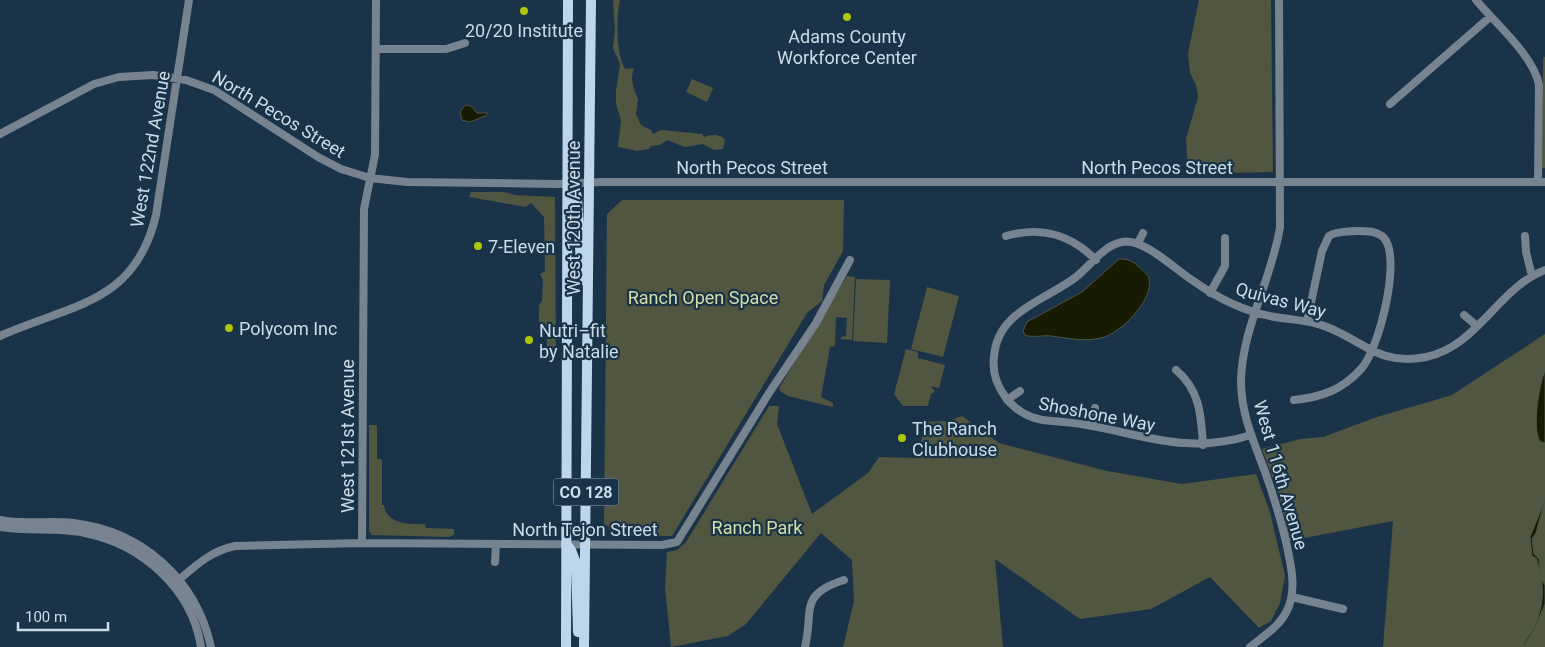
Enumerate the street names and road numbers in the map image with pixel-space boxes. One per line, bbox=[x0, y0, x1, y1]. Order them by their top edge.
street label: North Pecos Street bbox=[209, 66, 349, 162]
street label: West 122nd Avenue bbox=[126, 69, 174, 229]
street label: West 120th Avenue bbox=[563, 141, 584, 295]
street label: North Pecos Street bbox=[676, 157, 828, 178]
street label: North Pecos Street bbox=[1081, 157, 1233, 178]
street label: Quivas Way bbox=[1234, 278, 1329, 322]
street label: West 121st Avenue bbox=[337, 359, 358, 513]
street label: Shoshone Way bbox=[1037, 392, 1157, 436]
street label: West 116th Avenue bbox=[1250, 398, 1312, 552]
road number: CO 128 bbox=[554, 478, 618, 506]
street label: North Tejon Street bbox=[512, 519, 658, 540]

